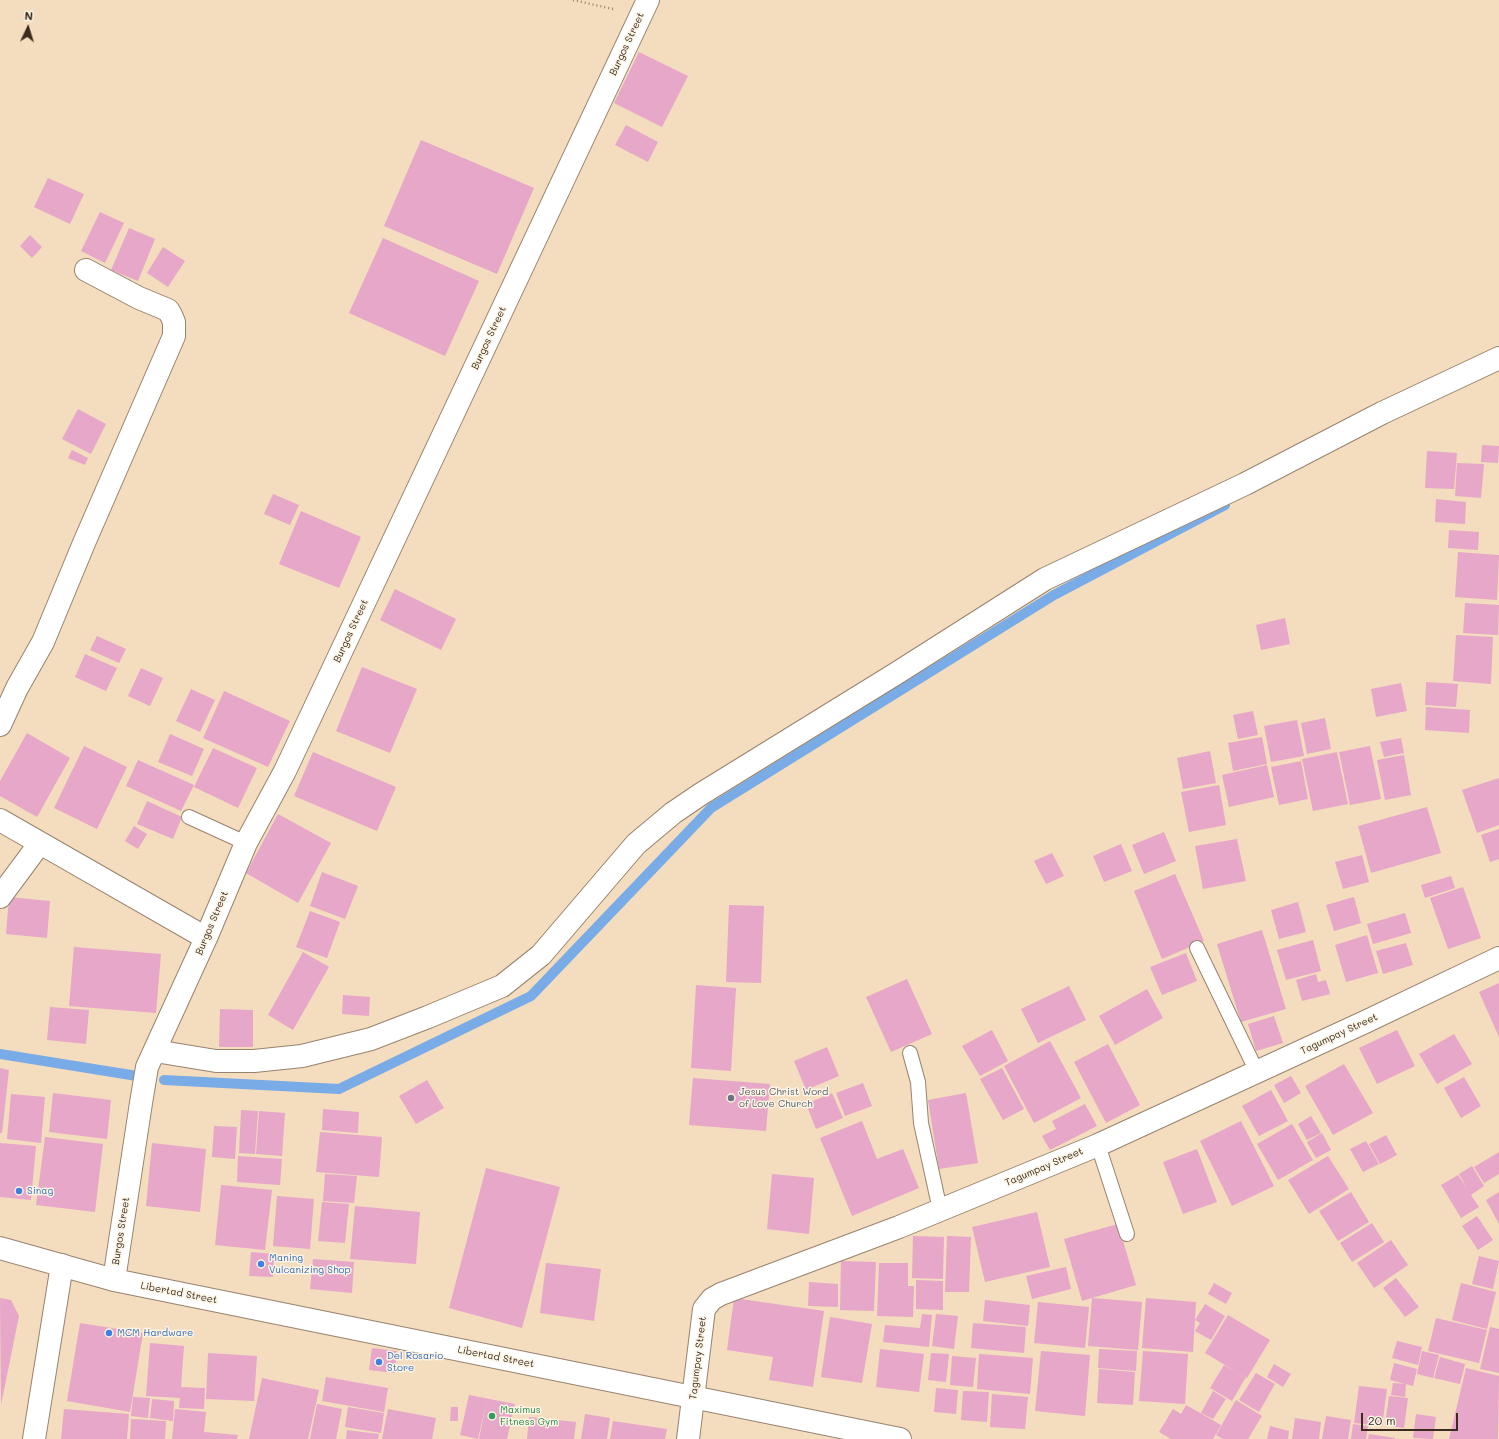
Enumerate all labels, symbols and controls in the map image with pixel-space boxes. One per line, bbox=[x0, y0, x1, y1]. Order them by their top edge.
north arrow bbox=[8, 8, 48, 48]
text: N bbox=[24, 8, 34, 23]
street label: Burgos Street bbox=[607, 11, 647, 77]
street label: Burgos Street bbox=[469, 305, 509, 371]
street label: Burgos Street bbox=[331, 598, 371, 664]
street label: Burgos Street bbox=[193, 889, 231, 957]
street label: Tagumpay Street bbox=[1299, 1011, 1379, 1057]
place label: Jesus Christ Word of Love Church bbox=[739, 1086, 828, 1110]
marker: Jesus Christ Word of Love Church bbox=[726, 1093, 736, 1103]
street label: Tagumpay Street bbox=[1003, 1145, 1085, 1189]
place label: Sinag bbox=[27, 1185, 53, 1197]
marker: Sinag bbox=[14, 1186, 24, 1196]
street label: Burgos Street bbox=[110, 1196, 132, 1266]
place label: Maning Vulcanizing Shop bbox=[269, 1252, 351, 1276]
marker: Maning Vulcanizing Shop bbox=[256, 1259, 266, 1269]
street label: Libertad Street bbox=[140, 1280, 218, 1306]
street label: Tagumpay Street bbox=[687, 1316, 709, 1400]
place label: MCM Hardware bbox=[117, 1327, 193, 1339]
marker: MCM Hardware bbox=[104, 1328, 114, 1338]
street label: Libertad Street bbox=[457, 1344, 535, 1370]
place label: Del Rosario Store bbox=[387, 1350, 443, 1374]
marker: Del Rosario Store bbox=[374, 1357, 384, 1367]
place label: Maximus Fitness Gym bbox=[500, 1404, 558, 1428]
scale bar bbox=[1363, 1405, 1460, 1431]
marker: Maximus Fitness Gym bbox=[487, 1411, 497, 1421]
text: 20 m bbox=[1368, 1412, 1396, 1428]

